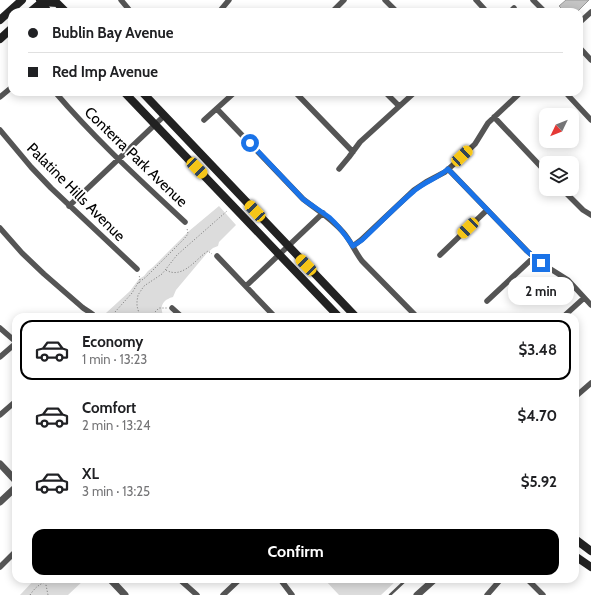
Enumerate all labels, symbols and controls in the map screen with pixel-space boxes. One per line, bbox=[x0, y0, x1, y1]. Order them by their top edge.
text: Bublin Bay Avenue bbox=[52, 24, 173, 42]
text: Red Imp Avenue bbox=[52, 63, 158, 81]
street label: Conterra Park Avenue bbox=[81, 103, 191, 211]
north arrow bbox=[539, 108, 579, 148]
map controls bbox=[539, 108, 579, 196]
route start bbox=[241, 134, 259, 152]
street label: Palatine Hills Avenue bbox=[23, 139, 129, 245]
car bbox=[449, 143, 475, 169]
car bbox=[184, 155, 210, 181]
button: layers bbox=[539, 156, 579, 196]
car bbox=[242, 198, 268, 224]
car bbox=[455, 215, 481, 241]
car bbox=[293, 252, 319, 278]
route end bbox=[532, 254, 550, 272]
callout: 2 min bbox=[508, 277, 574, 305]
text: 2 min bbox=[525, 283, 557, 299]
icon: car bbox=[34, 332, 70, 368]
text: Economy bbox=[82, 333, 143, 351]
text: $3.48 bbox=[519, 341, 557, 359]
text: 1 min · 13:23 bbox=[82, 351, 147, 367]
icon: car bbox=[34, 398, 70, 434]
text: Comfort bbox=[82, 399, 136, 417]
text: $4.70 bbox=[518, 407, 557, 425]
text: 2 min · 13:24 bbox=[82, 417, 150, 433]
icon: car bbox=[34, 464, 70, 500]
text: XL bbox=[82, 465, 99, 483]
text: $5.92 bbox=[521, 473, 557, 491]
text: 3 min · 13:25 bbox=[82, 483, 150, 499]
button: Confirm bbox=[32, 529, 559, 575]

